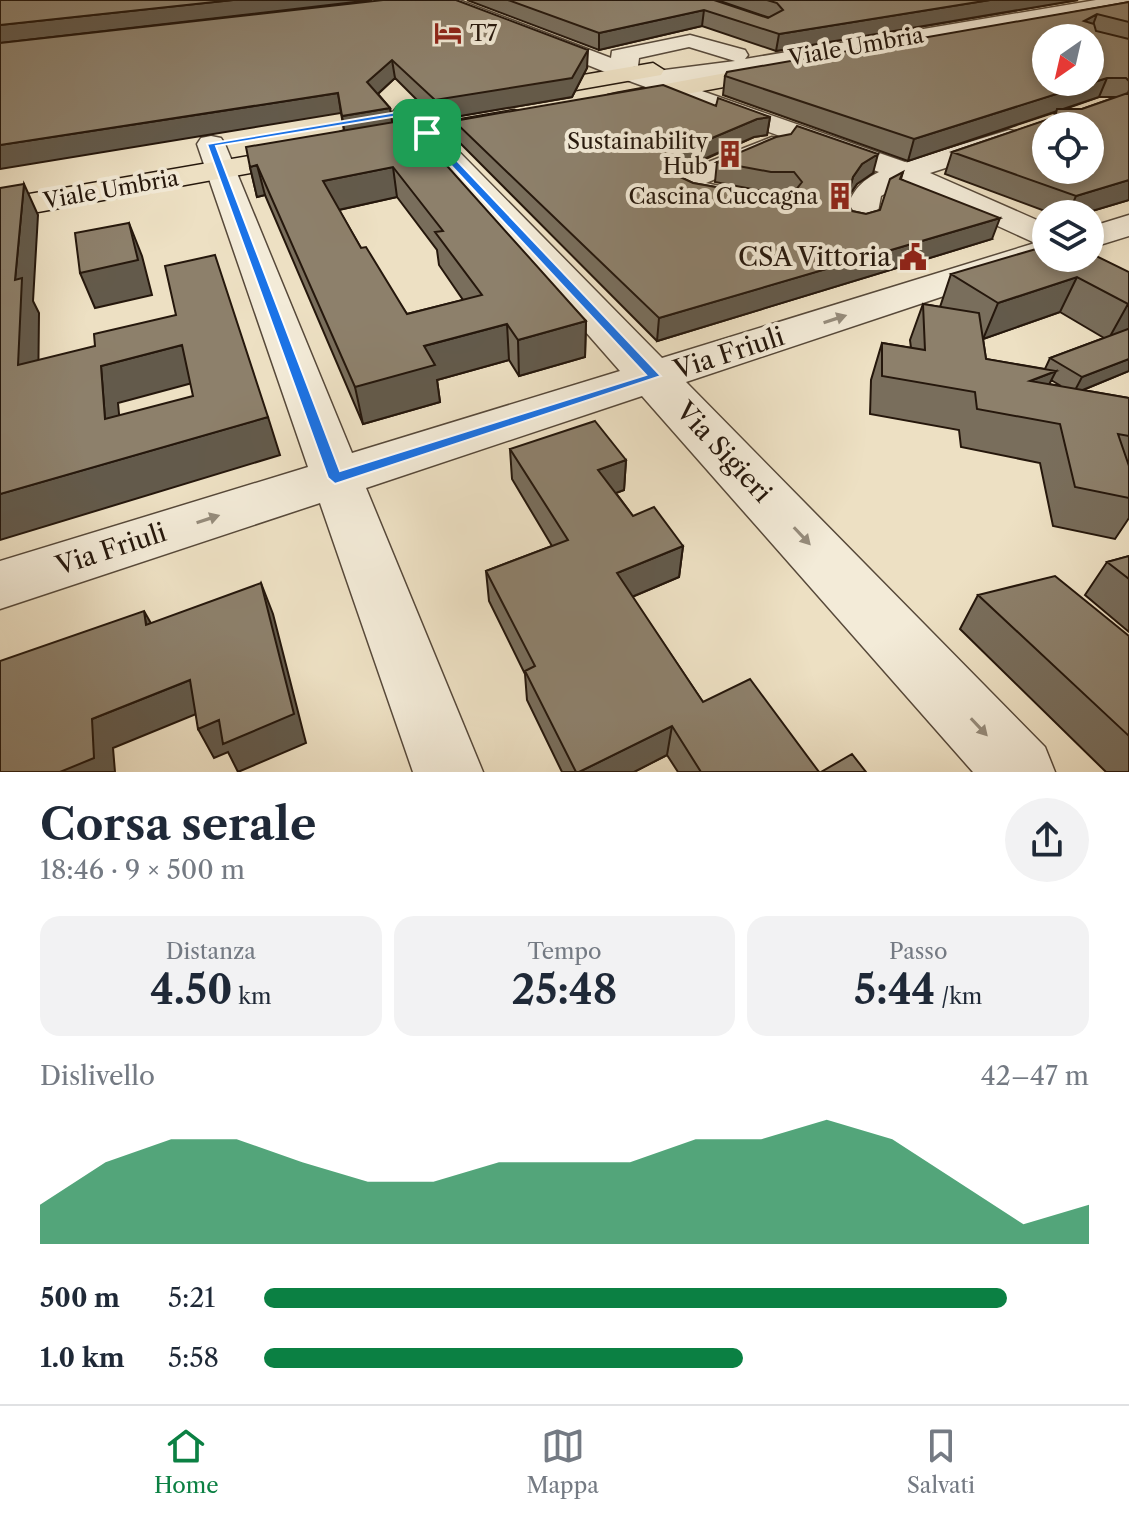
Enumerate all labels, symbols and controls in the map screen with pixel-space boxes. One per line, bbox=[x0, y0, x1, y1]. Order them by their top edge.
hotel icon: T7 bbox=[433, 18, 463, 48]
place label: T7 bbox=[470, 20, 497, 47]
street label: Viale Umbria bbox=[785, 21, 926, 72]
north arrow bbox=[1032, 24, 1104, 96]
map controls bbox=[1032, 24, 1104, 272]
pin bbox=[393, 99, 461, 167]
icon: arrive bbox=[405, 111, 449, 155]
button: locate bbox=[1032, 112, 1104, 184]
place label: Sustainability Hub bbox=[567, 128, 709, 180]
building icon: Sustainability Hub bbox=[715, 139, 745, 169]
street label: Viale Umbria bbox=[40, 164, 181, 215]
building icon: Cascina Cuccagna bbox=[825, 181, 855, 211]
place label: Cascina Cuccagna bbox=[628, 183, 818, 210]
button: layers bbox=[1032, 200, 1104, 272]
place label: CSA Vittoria bbox=[738, 241, 891, 273]
public building icon: CSA Vittoria bbox=[898, 242, 928, 272]
one-way arrow bbox=[824, 312, 848, 325]
street label: Via Friuli bbox=[669, 320, 788, 386]
street label: Via Sigieri bbox=[669, 394, 779, 509]
one-way arrow bbox=[196, 512, 220, 524]
street label: Via Friuli bbox=[51, 516, 170, 582]
one-way arrow bbox=[793, 527, 811, 546]
one-way arrow bbox=[969, 718, 987, 737]
text: Corsa serale bbox=[40, 797, 316, 851]
button: share bbox=[1005, 798, 1089, 882]
text: 18:46 · 9 × 500 m bbox=[40, 854, 245, 886]
text: Distanza bbox=[166, 938, 256, 965]
text: Tempo bbox=[527, 938, 602, 965]
text: Passo bbox=[889, 938, 947, 965]
text: 4.50 bbox=[150, 965, 232, 1014]
text: 25:48 bbox=[512, 965, 617, 1014]
text: 5:44 bbox=[854, 965, 935, 1014]
text: km bbox=[232, 983, 272, 1010]
text: /km bbox=[935, 983, 982, 1010]
text: Dislivello bbox=[40, 1060, 155, 1092]
text: 42–47 m bbox=[981, 1060, 1089, 1092]
text: 500 m bbox=[40, 1282, 120, 1314]
text: 5:21 bbox=[168, 1282, 215, 1314]
text: 1.0 km bbox=[40, 1342, 125, 1374]
text: 5:58 bbox=[168, 1342, 219, 1374]
tab: Home bbox=[154, 1424, 219, 1499]
tab: Mappa bbox=[526, 1424, 599, 1499]
tab: Salvati bbox=[907, 1424, 975, 1499]

